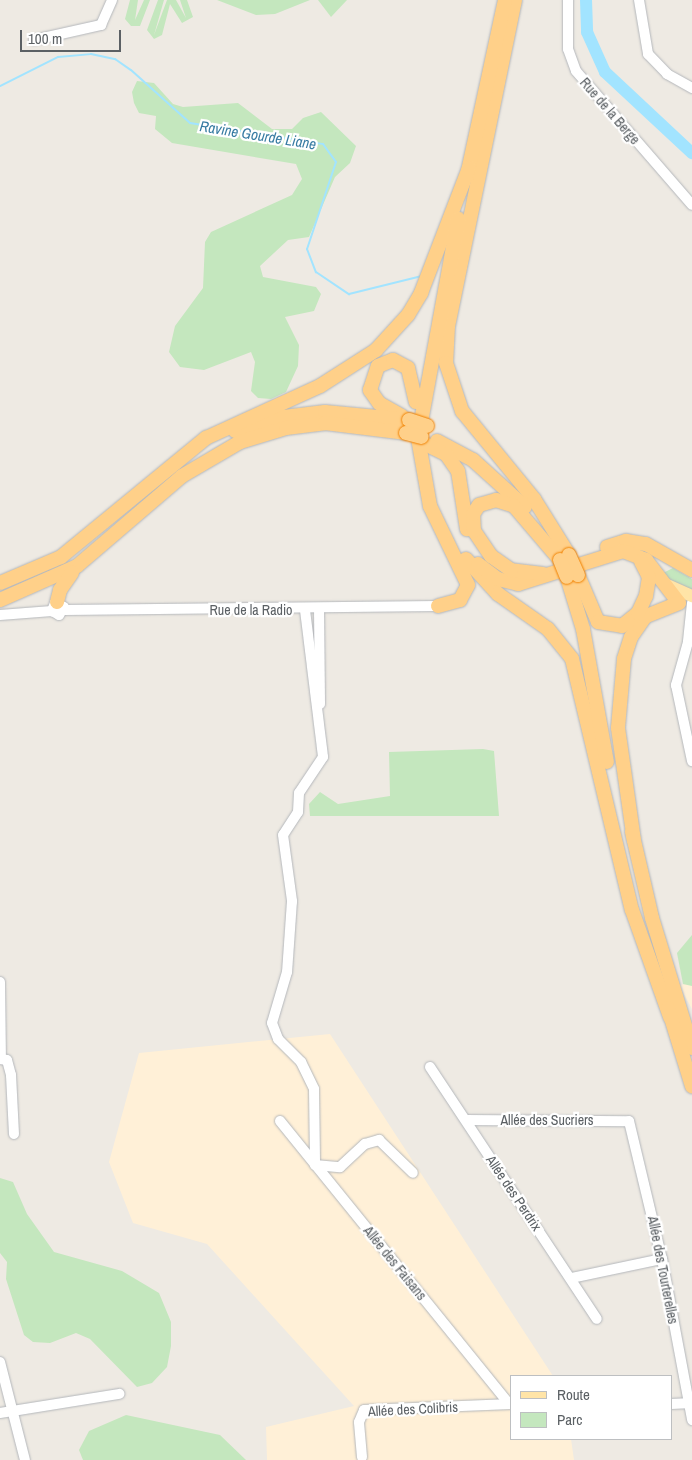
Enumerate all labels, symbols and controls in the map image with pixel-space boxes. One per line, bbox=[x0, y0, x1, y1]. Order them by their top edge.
scale bar bbox=[22, 20, 124, 52]
text: 100 m bbox=[28, 28, 62, 49]
street label: Rue de la Berge bbox=[576, 74, 644, 148]
water label: Ravine Gourde Liane bbox=[199, 117, 317, 153]
street label: Rue de la Radio bbox=[210, 602, 292, 618]
street label: Allée des Sucriers bbox=[500, 1112, 594, 1128]
street label: Allée des Perdrix bbox=[483, 1152, 545, 1234]
street label: Allée des Tourterelles bbox=[644, 1215, 682, 1325]
street label: Allée des Faisans bbox=[360, 1222, 430, 1304]
legend bbox=[510, 1375, 672, 1440]
text: Route bbox=[557, 1384, 590, 1405]
street label: Allée des Colibris bbox=[368, 1398, 458, 1420]
text: Parc bbox=[557, 1409, 582, 1430]

